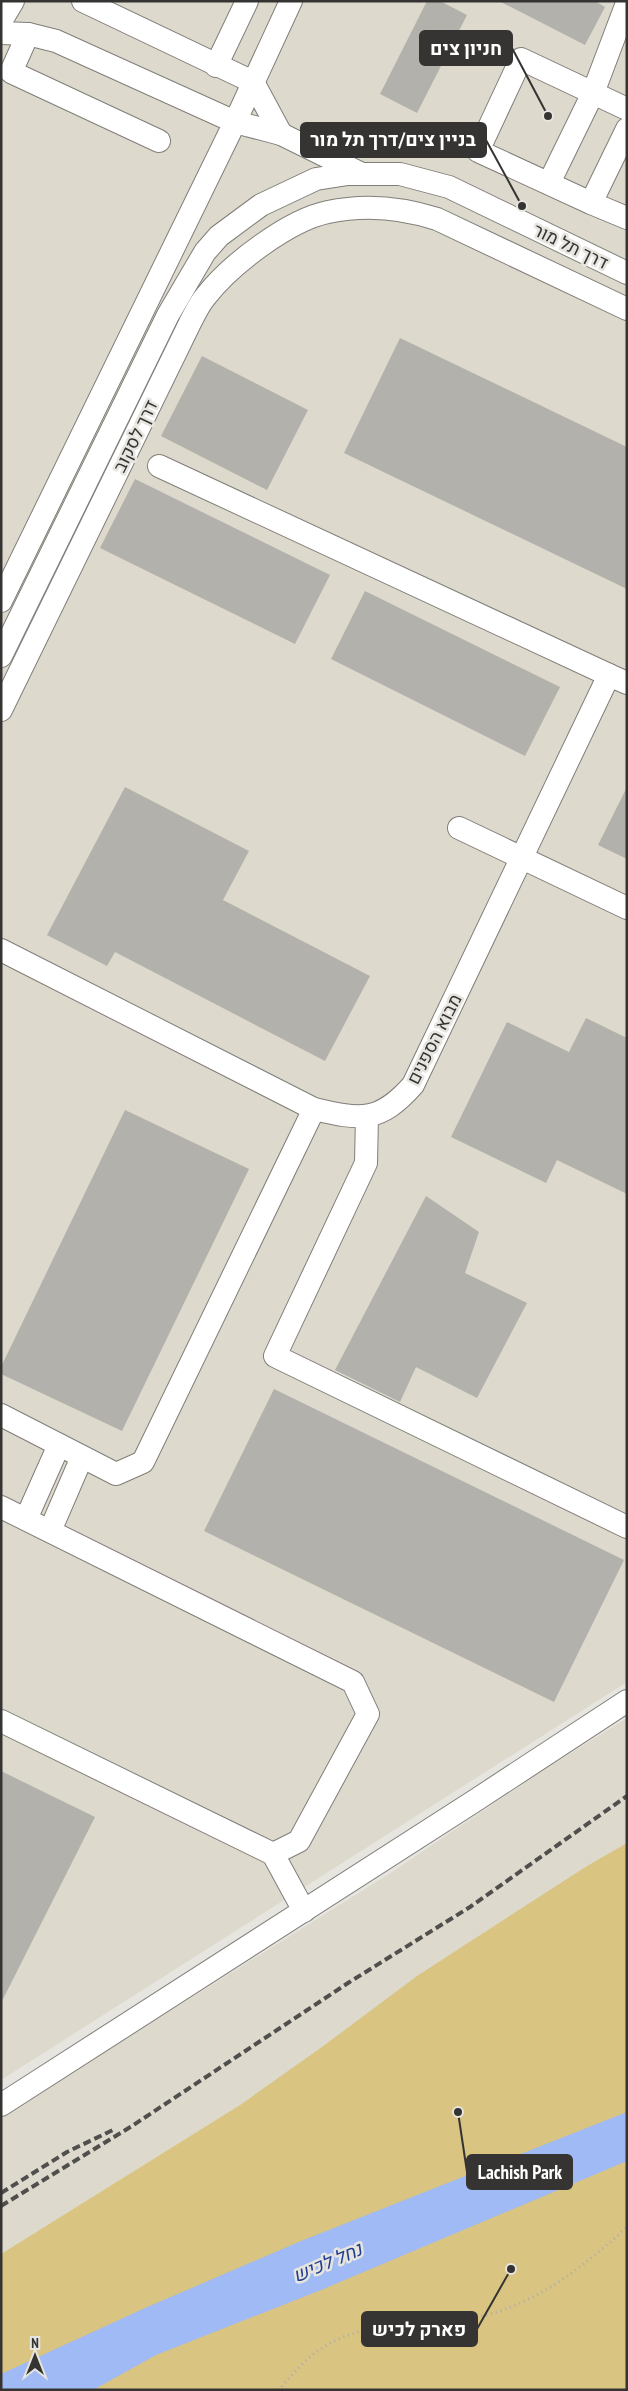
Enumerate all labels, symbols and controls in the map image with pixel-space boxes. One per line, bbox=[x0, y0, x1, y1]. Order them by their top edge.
callout: חניון צים bbox=[420, 31, 512, 65]
text: חניון צים bbox=[430, 36, 502, 60]
callout: בניין צים/דרך תל מור bbox=[301, 123, 486, 157]
text: בניין צים/דרך תל מור bbox=[310, 127, 477, 151]
street label: דרך תל מור bbox=[530, 218, 612, 274]
street label: דרך לסקוב bbox=[108, 396, 162, 476]
street label: מבוא הספנים bbox=[401, 990, 467, 1088]
callout: Lachish Park bbox=[467, 2155, 572, 2189]
text: Lachish Park bbox=[478, 2160, 562, 2184]
water label: נחל לכיש bbox=[289, 2236, 366, 2287]
callout: פארק לכיש bbox=[362, 2312, 477, 2346]
text: פארק לכיש bbox=[372, 2317, 466, 2341]
north arrow bbox=[10, 2331, 60, 2381]
text: N bbox=[31, 2334, 39, 2352]

